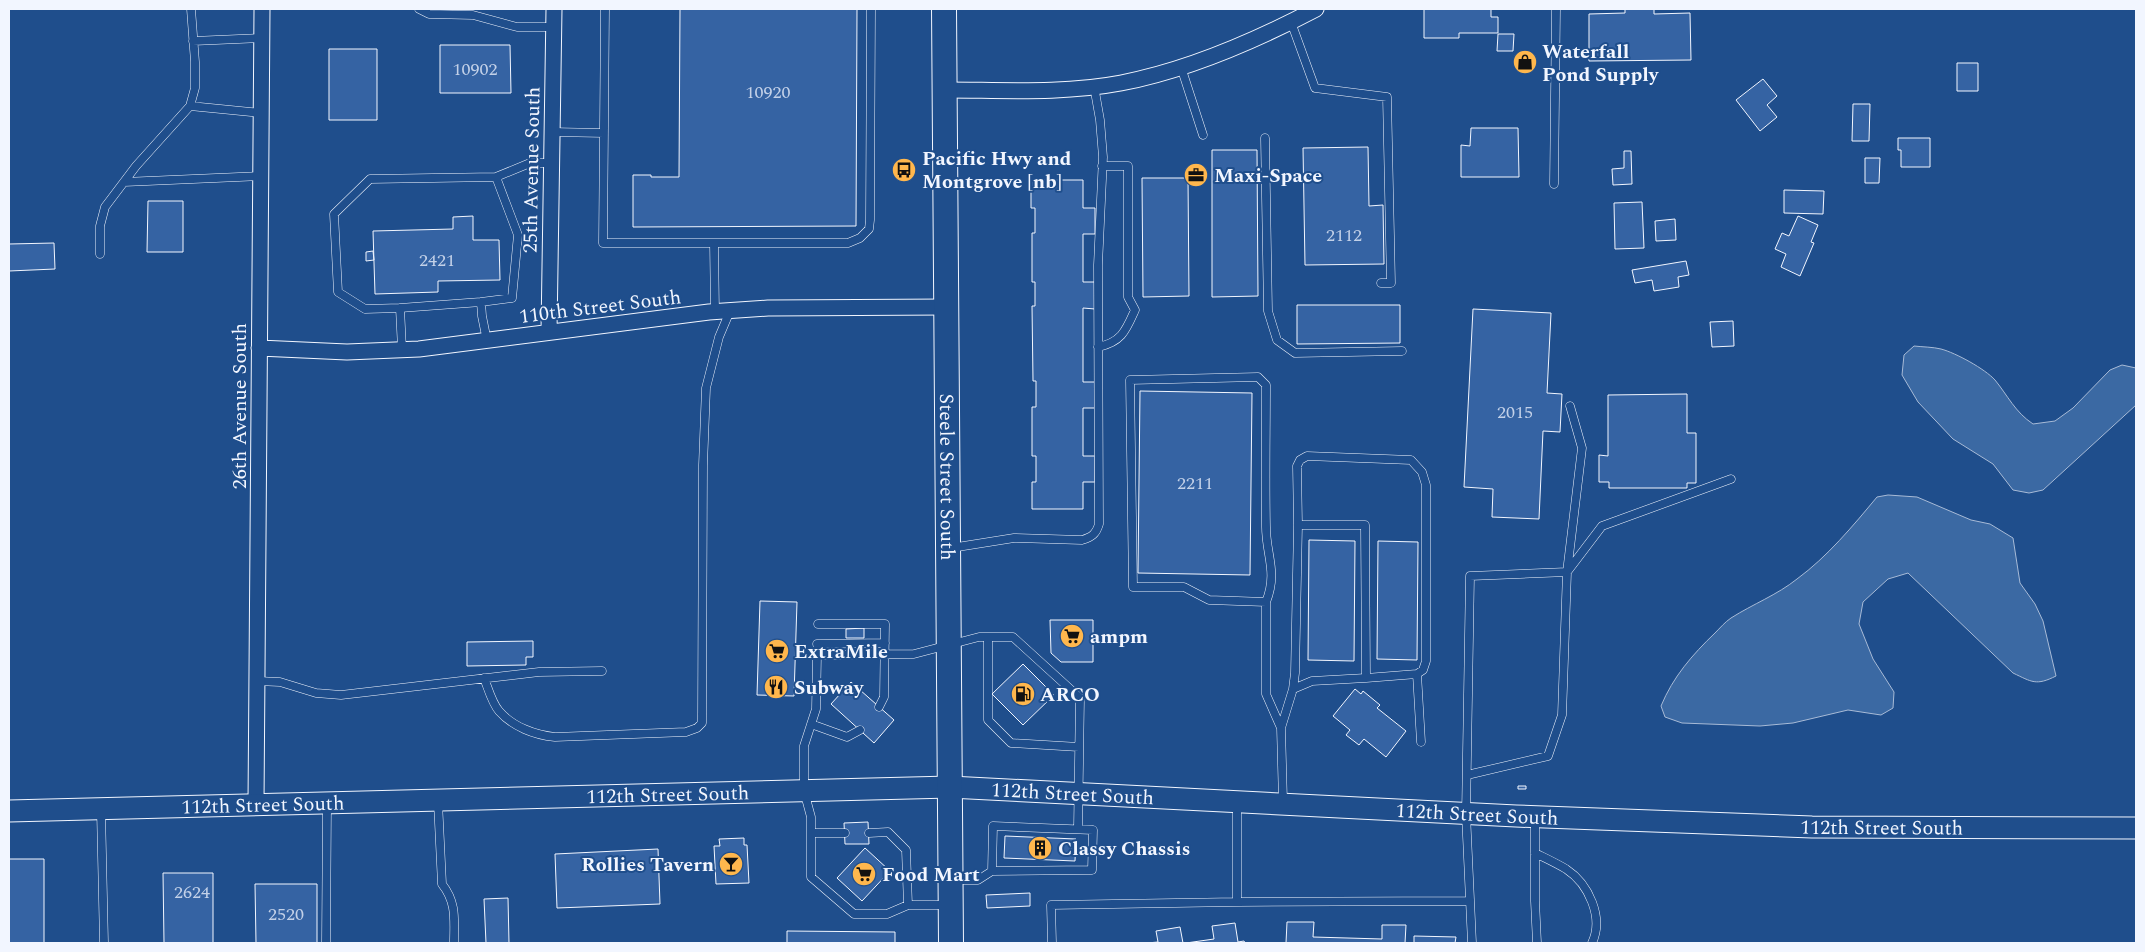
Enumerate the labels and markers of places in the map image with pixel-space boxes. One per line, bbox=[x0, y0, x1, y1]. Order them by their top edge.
place label: Waterfall Pond Supply bbox=[1542, 37, 1660, 90]
shop icon: Waterfall Pond Supply bbox=[1512, 49, 1538, 75]
place label: Pacific Hwy and Montgrove [nb] bbox=[922, 144, 1072, 197]
bus stop icon: Pacific Hwy and Montgrove [nb] bbox=[891, 157, 917, 183]
place label: Maxi-Space bbox=[1214, 161, 1322, 191]
office icon: Maxi-Space bbox=[1183, 162, 1209, 188]
place label: ampm bbox=[1090, 622, 1148, 652]
supermarket icon: ampm bbox=[1059, 623, 1085, 649]
place label: ExtraMile bbox=[794, 637, 888, 667]
supermarket icon: ExtraMile bbox=[764, 638, 790, 664]
place label: Subway bbox=[794, 673, 865, 703]
restaurant icon: Subway bbox=[763, 674, 789, 700]
place label: ARCO bbox=[1040, 680, 1100, 710]
fuel station icon: ARCO bbox=[1010, 681, 1036, 707]
place label: Classy Chassis bbox=[1058, 834, 1190, 864]
building icon: Classy Chassis bbox=[1027, 835, 1053, 861]
place label: Rollies Tavern bbox=[581, 850, 714, 880]
bar icon: Rollies Tavern bbox=[718, 851, 744, 877]
place label: Food Mart bbox=[882, 860, 980, 890]
supermarket icon: Food Mart bbox=[851, 861, 877, 887]

